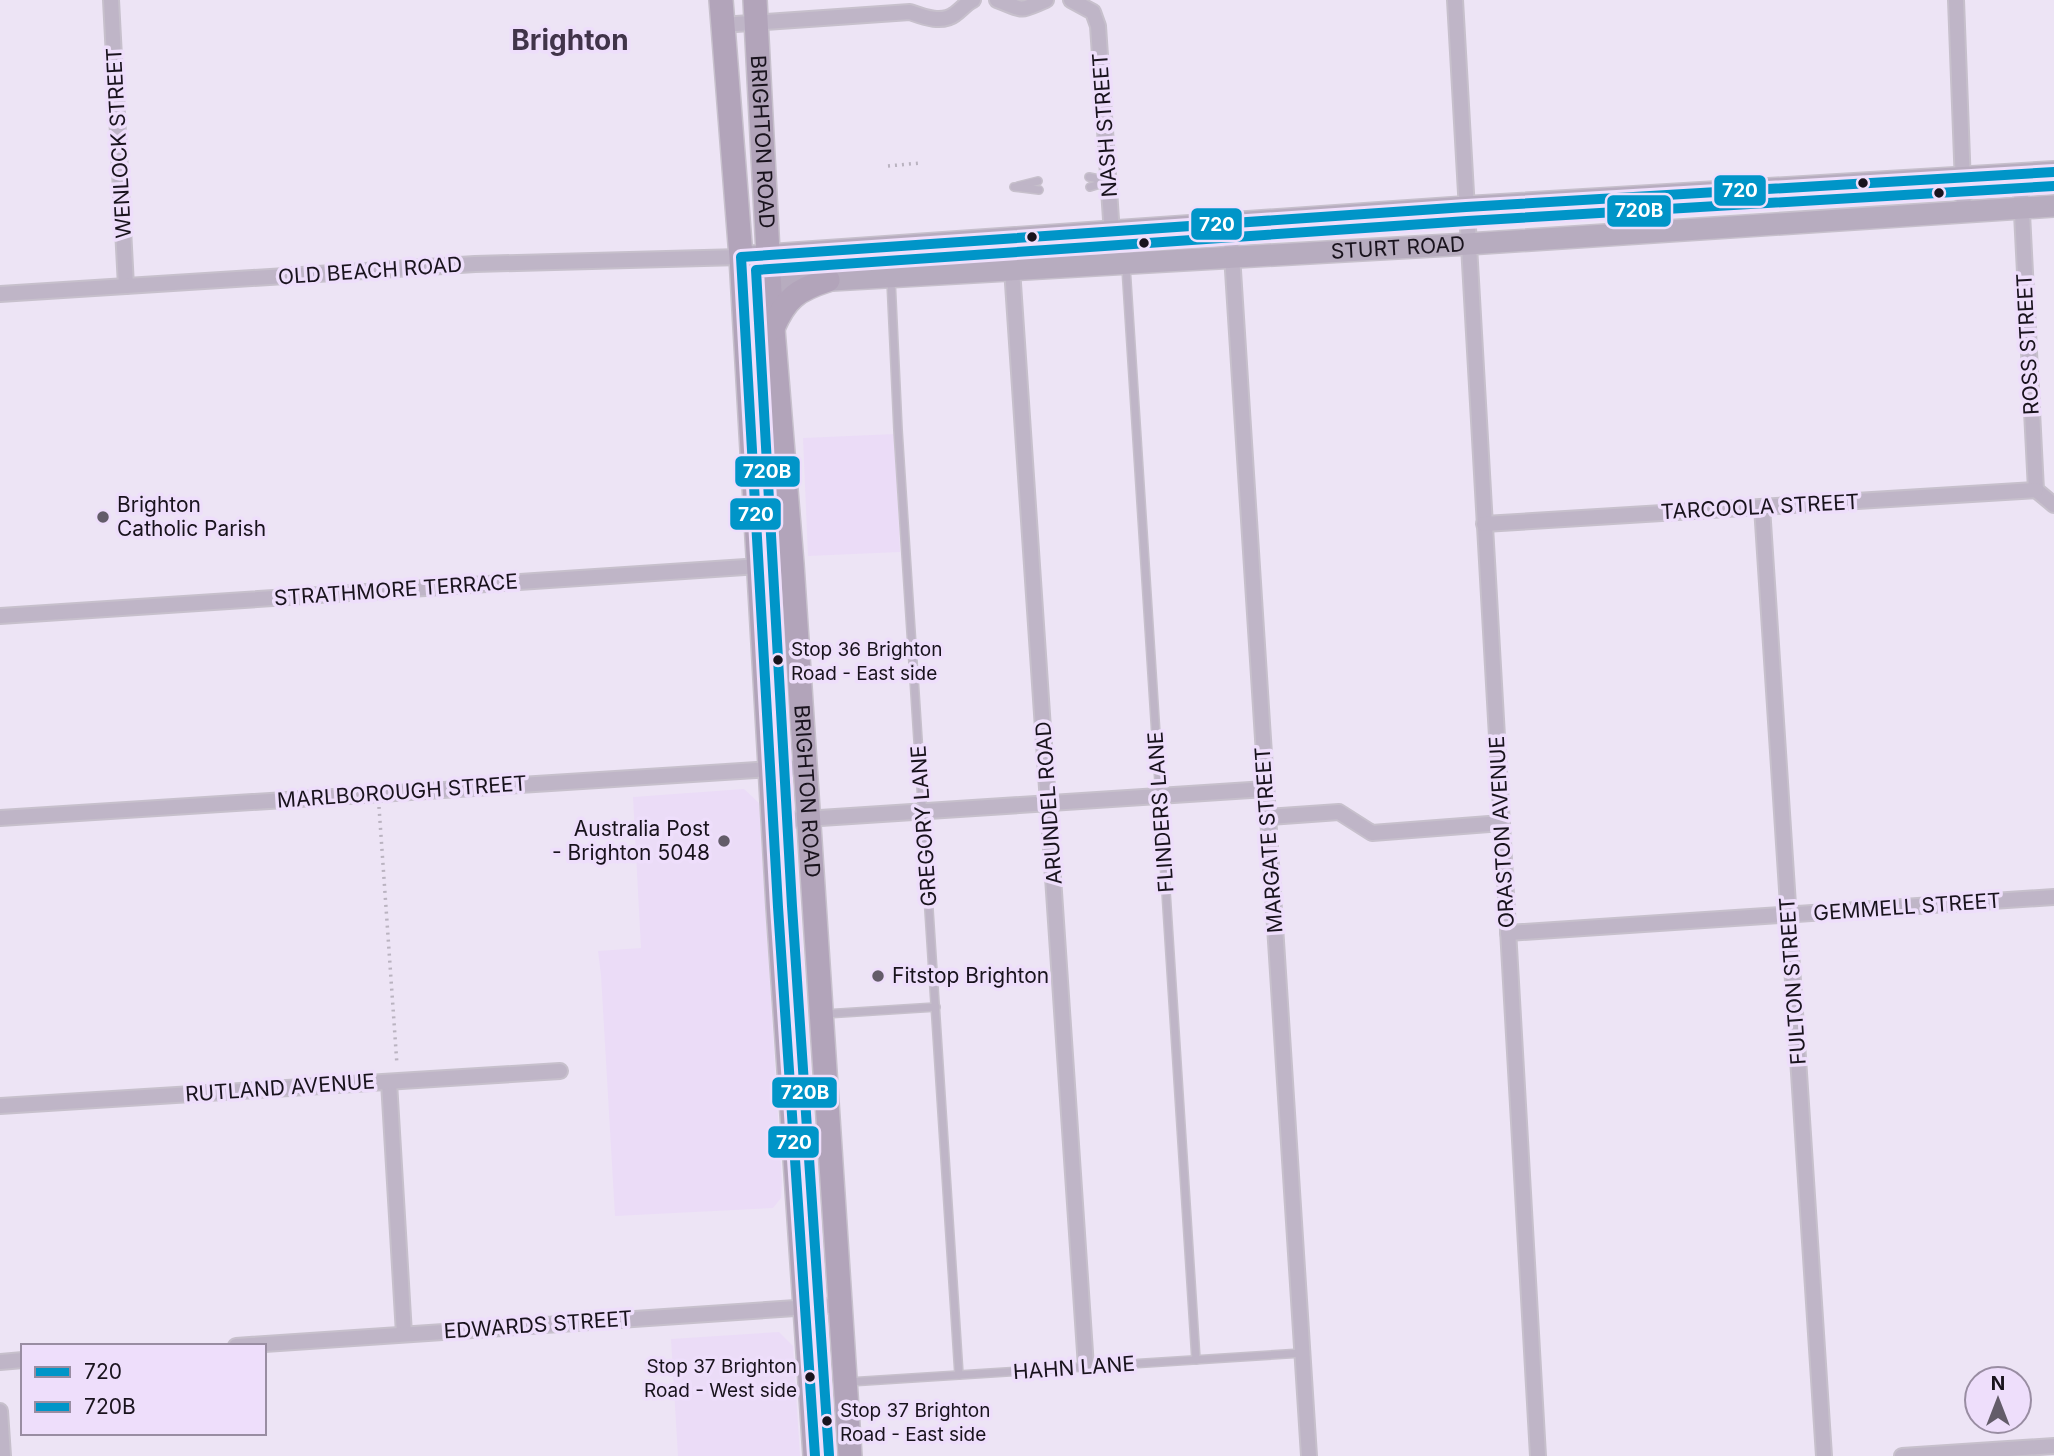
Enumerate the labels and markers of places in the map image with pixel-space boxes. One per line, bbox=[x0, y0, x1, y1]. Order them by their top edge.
unlabelled marker bbox=[1856, 176, 1870, 190]
unlabelled marker bbox=[1932, 186, 1946, 200]
unlabelled marker bbox=[1025, 230, 1039, 244]
unlabelled marker bbox=[1137, 236, 1151, 250]
place label: Brighton Catholic Parish bbox=[117, 492, 266, 541]
marker: Brighton Catholic Parish bbox=[95, 509, 111, 525]
place label: Stop 36 Brighton Road - East side bbox=[791, 638, 942, 685]
marker: Stop 36 Brighton Road - East side bbox=[771, 653, 785, 667]
place label: Australia Post - Brighton 5048 bbox=[552, 816, 710, 865]
marker: Australia Post - Brighton 5048 bbox=[716, 833, 732, 849]
place label: Fitstop Brighton bbox=[892, 963, 1049, 988]
marker: Fitstop Brighton bbox=[870, 968, 886, 984]
place label: Stop 37 Brighton Road - West side bbox=[644, 1355, 797, 1402]
marker: Stop 37 Brighton Road - West side bbox=[803, 1370, 817, 1384]
place label: Stop 37 Brighton Road - East side bbox=[840, 1399, 990, 1446]
marker: Stop 37 Brighton Road - East side bbox=[820, 1414, 834, 1428]

